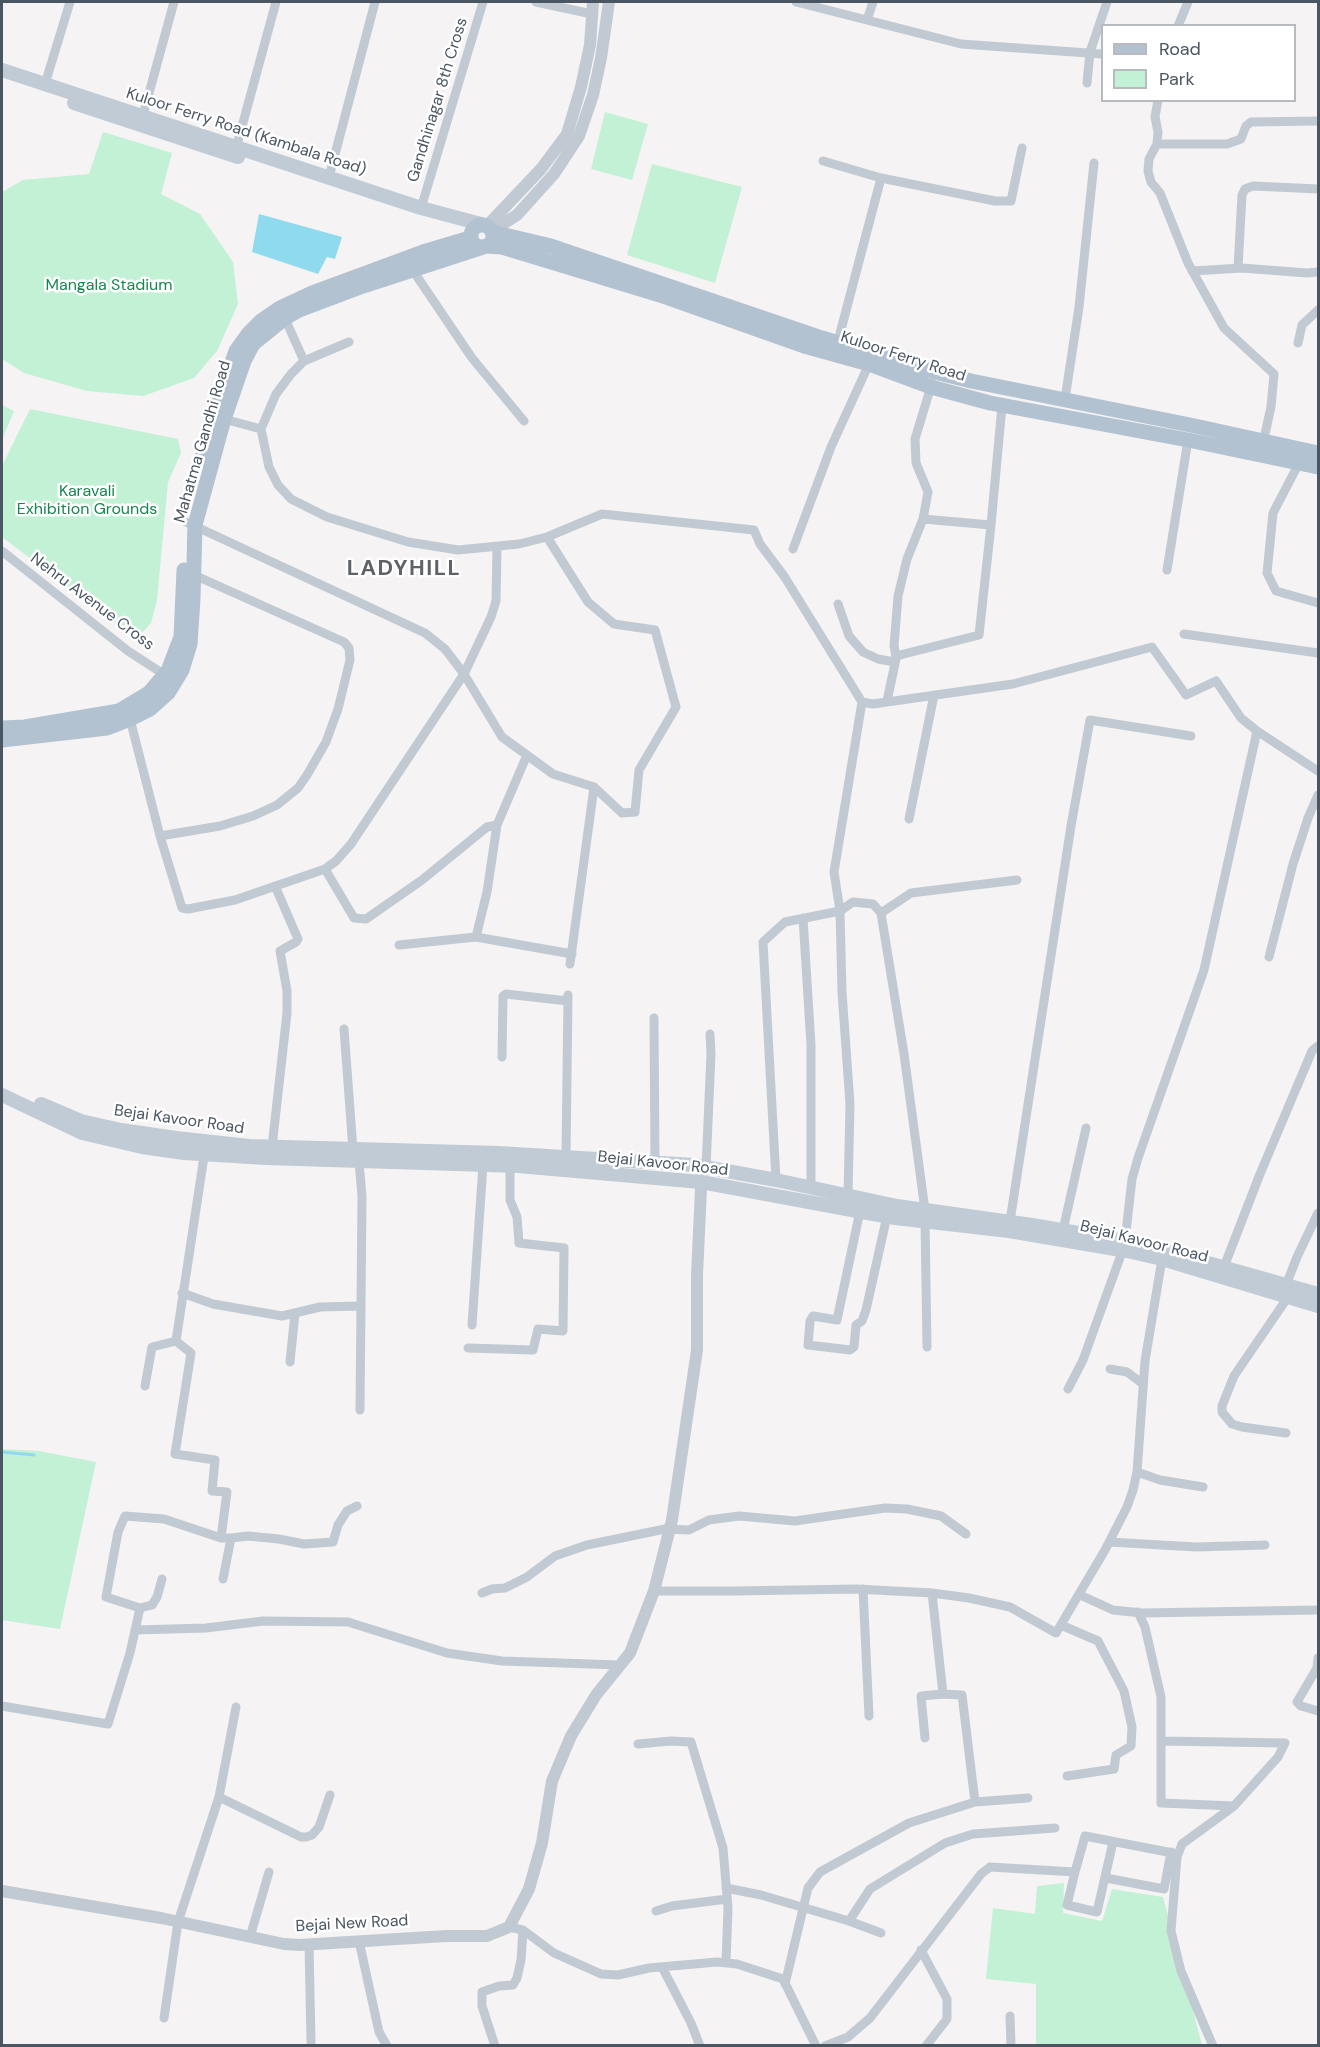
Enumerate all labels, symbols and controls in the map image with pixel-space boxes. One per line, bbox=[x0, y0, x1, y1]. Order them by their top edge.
street label: Gandhinagar 8th Cross bbox=[404, 15, 472, 185]
legend bbox=[1101, 24, 1296, 102]
text: Road bbox=[1159, 37, 1201, 61]
text: Park bbox=[1159, 67, 1195, 91]
street label: Kuloor Ferry Road (Kambala Road) bbox=[124, 84, 368, 180]
park label: Mangala Stadium bbox=[45, 276, 173, 296]
street label: Kuloor Ferry Road bbox=[838, 328, 968, 386]
street label: Mahatma Gandhi Road bbox=[171, 359, 235, 525]
park label: Karavali Exhibition Grounds bbox=[17, 482, 157, 520]
street label: Nehru Avenue Cross bbox=[26, 549, 158, 655]
district label: LADYHILL bbox=[347, 556, 461, 582]
street label: Bejai Kavoor Road bbox=[113, 1101, 245, 1139]
street label: Bejai Kavoor Road bbox=[597, 1148, 729, 1180]
street label: Bejai Kavoor Road bbox=[1078, 1217, 1210, 1267]
street label: Bejai New Road bbox=[295, 1911, 409, 1937]

